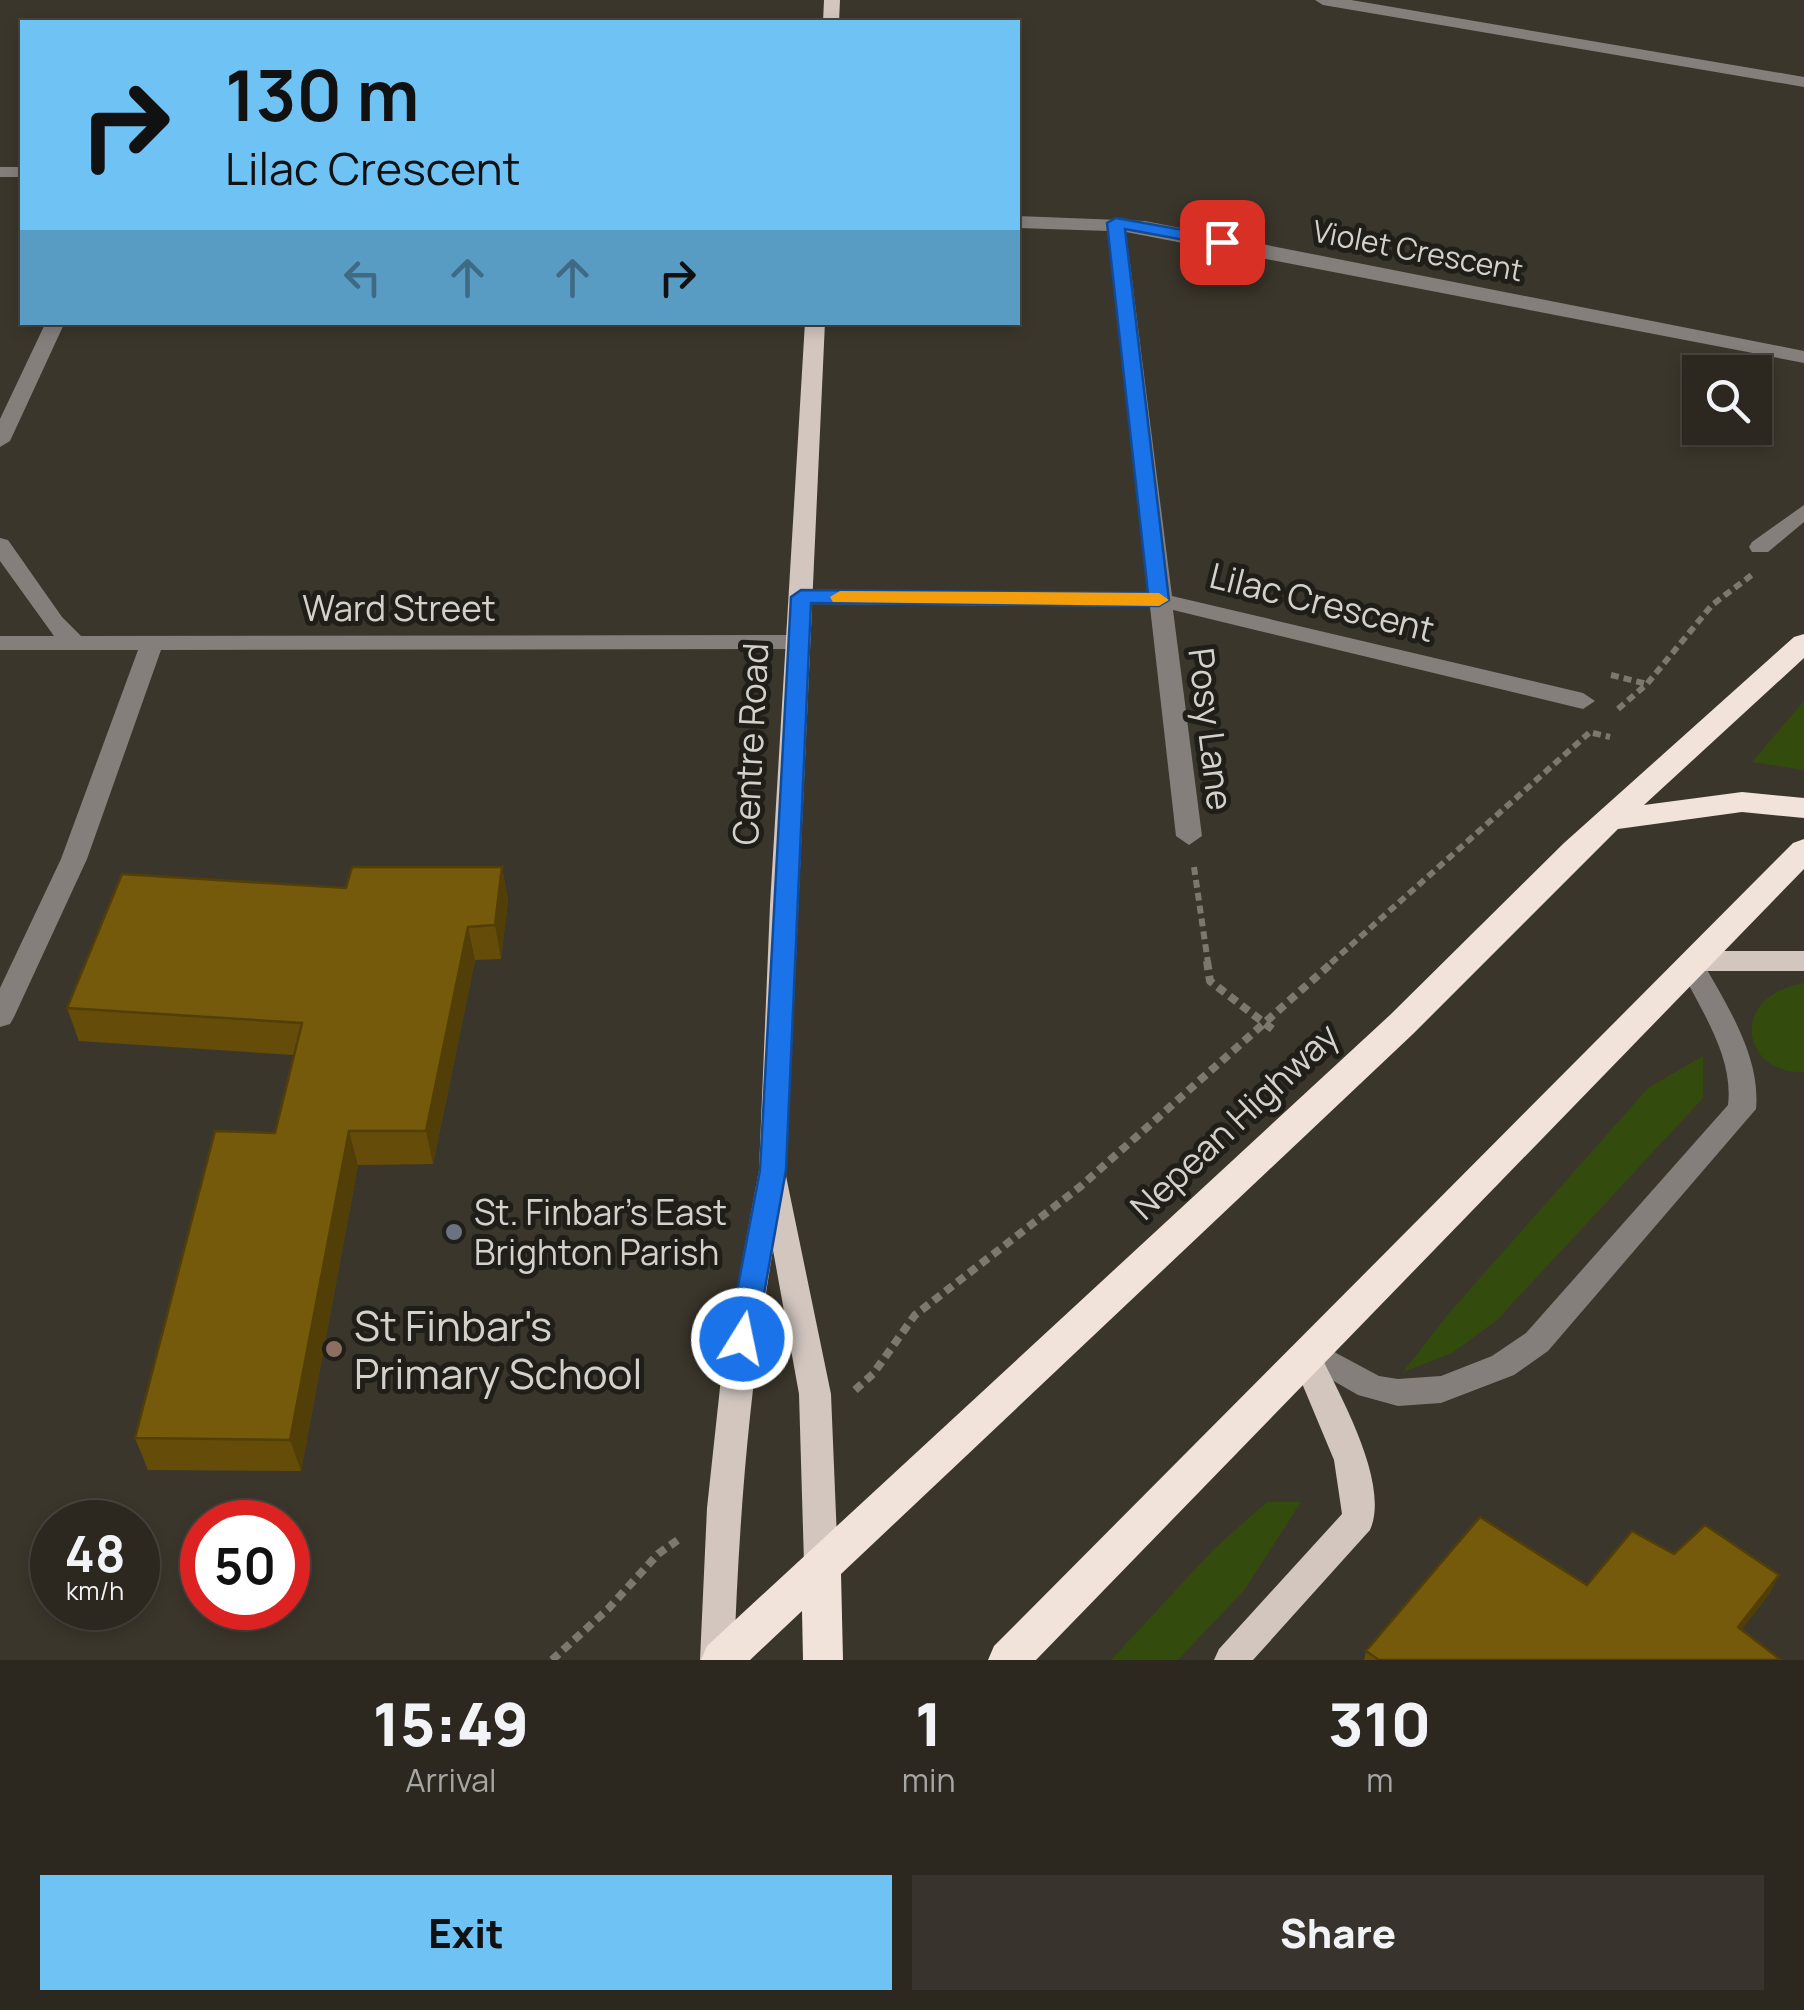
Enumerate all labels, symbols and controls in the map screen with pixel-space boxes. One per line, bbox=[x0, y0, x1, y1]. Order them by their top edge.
text: 130 m bbox=[225, 46, 419, 142]
icon: right bbox=[60, 60, 190, 190]
text: Lilac Crescent bbox=[225, 137, 520, 199]
pin bbox=[1180, 200, 1265, 285]
street label: Violet Crescent bbox=[1309, 210, 1527, 290]
icon: arrive bbox=[1195, 215, 1250, 270]
icon: left bbox=[335, 250, 390, 305]
icon: ahead bbox=[440, 250, 495, 305]
icon: ahead bbox=[545, 250, 600, 305]
icon: right bbox=[650, 250, 705, 305]
map controls bbox=[1682, 355, 1772, 445]
button: search bbox=[1682, 355, 1772, 445]
street label: Lilac Crescent bbox=[1205, 551, 1439, 653]
street label: Ward Street bbox=[302, 584, 496, 632]
street label: Centre Road bbox=[721, 642, 779, 846]
street label: Posy Lane bbox=[1177, 645, 1245, 813]
street label: Nepean Highway bbox=[1120, 1012, 1348, 1230]
place label: St. Finbar's East Brighton Parish bbox=[474, 1188, 727, 1276]
marker: St. Finbar's East Brighton Parish bbox=[443, 1221, 465, 1243]
position arrow bbox=[690, 1287, 794, 1391]
place label: St Finbar's Primary School bbox=[354, 1296, 642, 1402]
marker: St Finbar's Primary School bbox=[323, 1338, 345, 1360]
speed limit sign: 50 bbox=[180, 1500, 310, 1630]
text: 48 bbox=[64, 1519, 126, 1587]
text: km/h bbox=[66, 1573, 124, 1608]
text: 15:49 bbox=[373, 1682, 529, 1764]
text: 1 bbox=[915, 1682, 942, 1764]
text: 310 bbox=[1328, 1682, 1431, 1764]
text: Arrival bbox=[405, 1758, 497, 1802]
text: min bbox=[902, 1758, 955, 1802]
text: m bbox=[1366, 1758, 1393, 1802]
button: Exit bbox=[40, 1875, 892, 1990]
button: Share bbox=[912, 1875, 1764, 1990]

